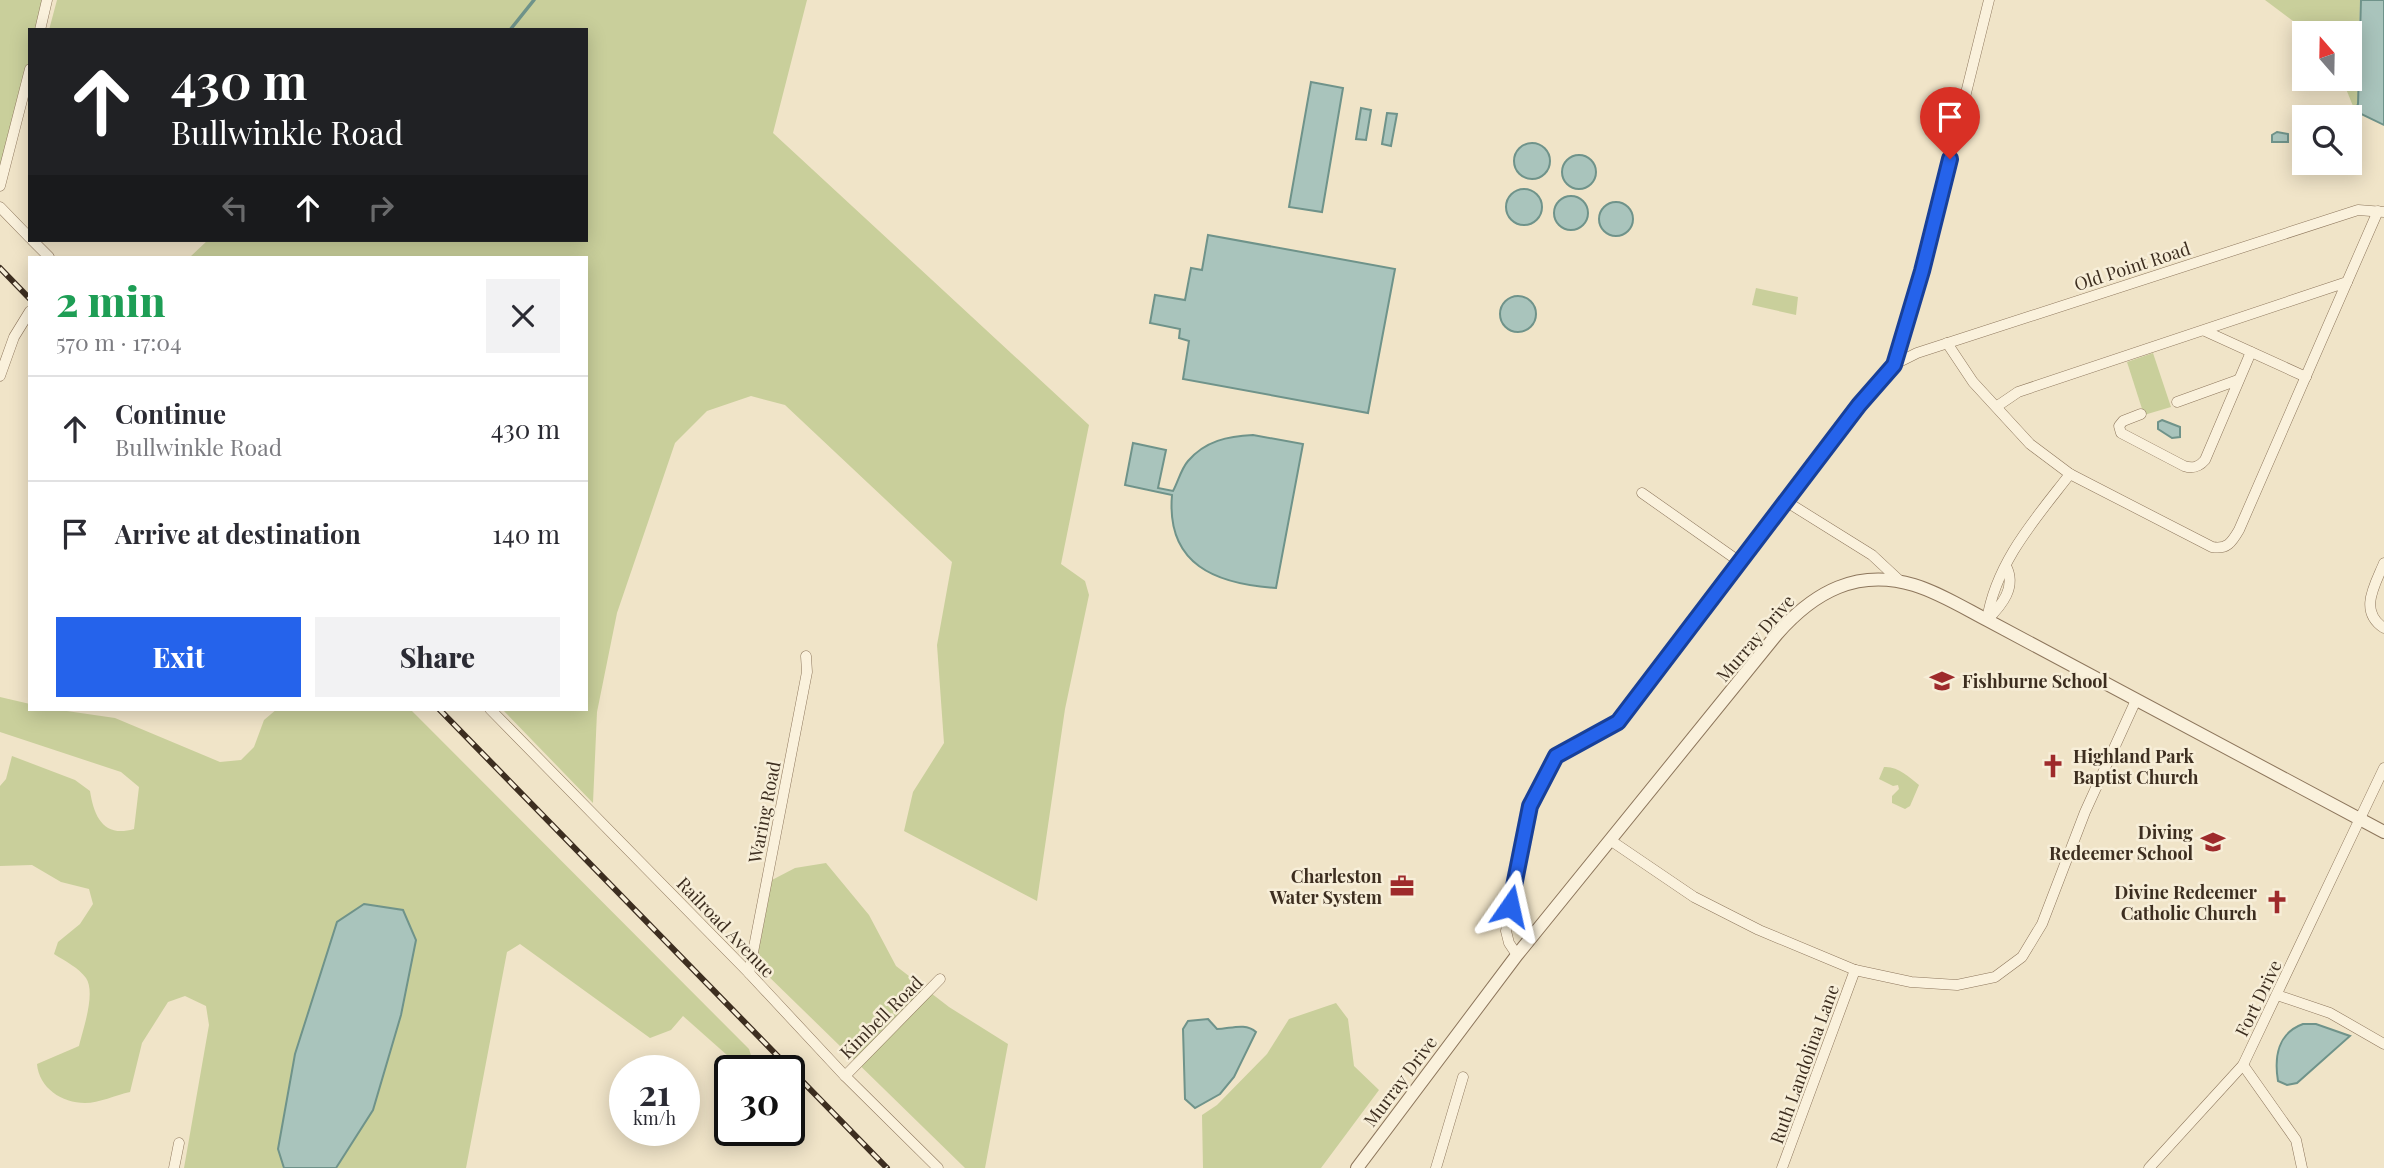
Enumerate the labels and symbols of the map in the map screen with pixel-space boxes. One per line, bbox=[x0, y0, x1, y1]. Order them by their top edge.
north arrow bbox=[2292, 21, 2362, 91]
pin bbox=[1920, 87, 1980, 159]
street label: Old Point Road bbox=[2071, 236, 2194, 296]
street label: Murray Drive bbox=[1711, 589, 1799, 687]
school or university icon: Fishburne School bbox=[1928, 667, 1956, 695]
place label: Fishburne School bbox=[1962, 669, 2108, 693]
place label: Highland Park Baptist Church bbox=[2073, 744, 2199, 789]
church icon: Highland Park Baptist Church bbox=[2039, 752, 2067, 780]
street label: Waring Road bbox=[742, 759, 786, 866]
place label: Diving Redeemer School bbox=[2049, 820, 2193, 865]
school or university icon: Diving Redeemer School bbox=[2199, 828, 2227, 856]
place label: Charleston Water System bbox=[1269, 864, 1383, 909]
position arrow bbox=[1473, 869, 1547, 943]
street label: Railroad Avenue bbox=[672, 871, 780, 983]
office icon: Charleston Water System bbox=[1388, 872, 1416, 900]
place label: Divine Redeemer Catholic Church bbox=[2114, 880, 2258, 925]
church icon: Divine Redeemer Catholic Church bbox=[2263, 888, 2291, 916]
street label: Fort Drive bbox=[2229, 956, 2287, 1040]
street label: Kimbell Road bbox=[834, 970, 928, 1064]
street label: Ruth Landolina Lane bbox=[1764, 981, 1844, 1147]
street label: Murray Drive bbox=[1358, 1031, 1442, 1131]
speed limit sign: 30 bbox=[714, 1055, 805, 1146]

